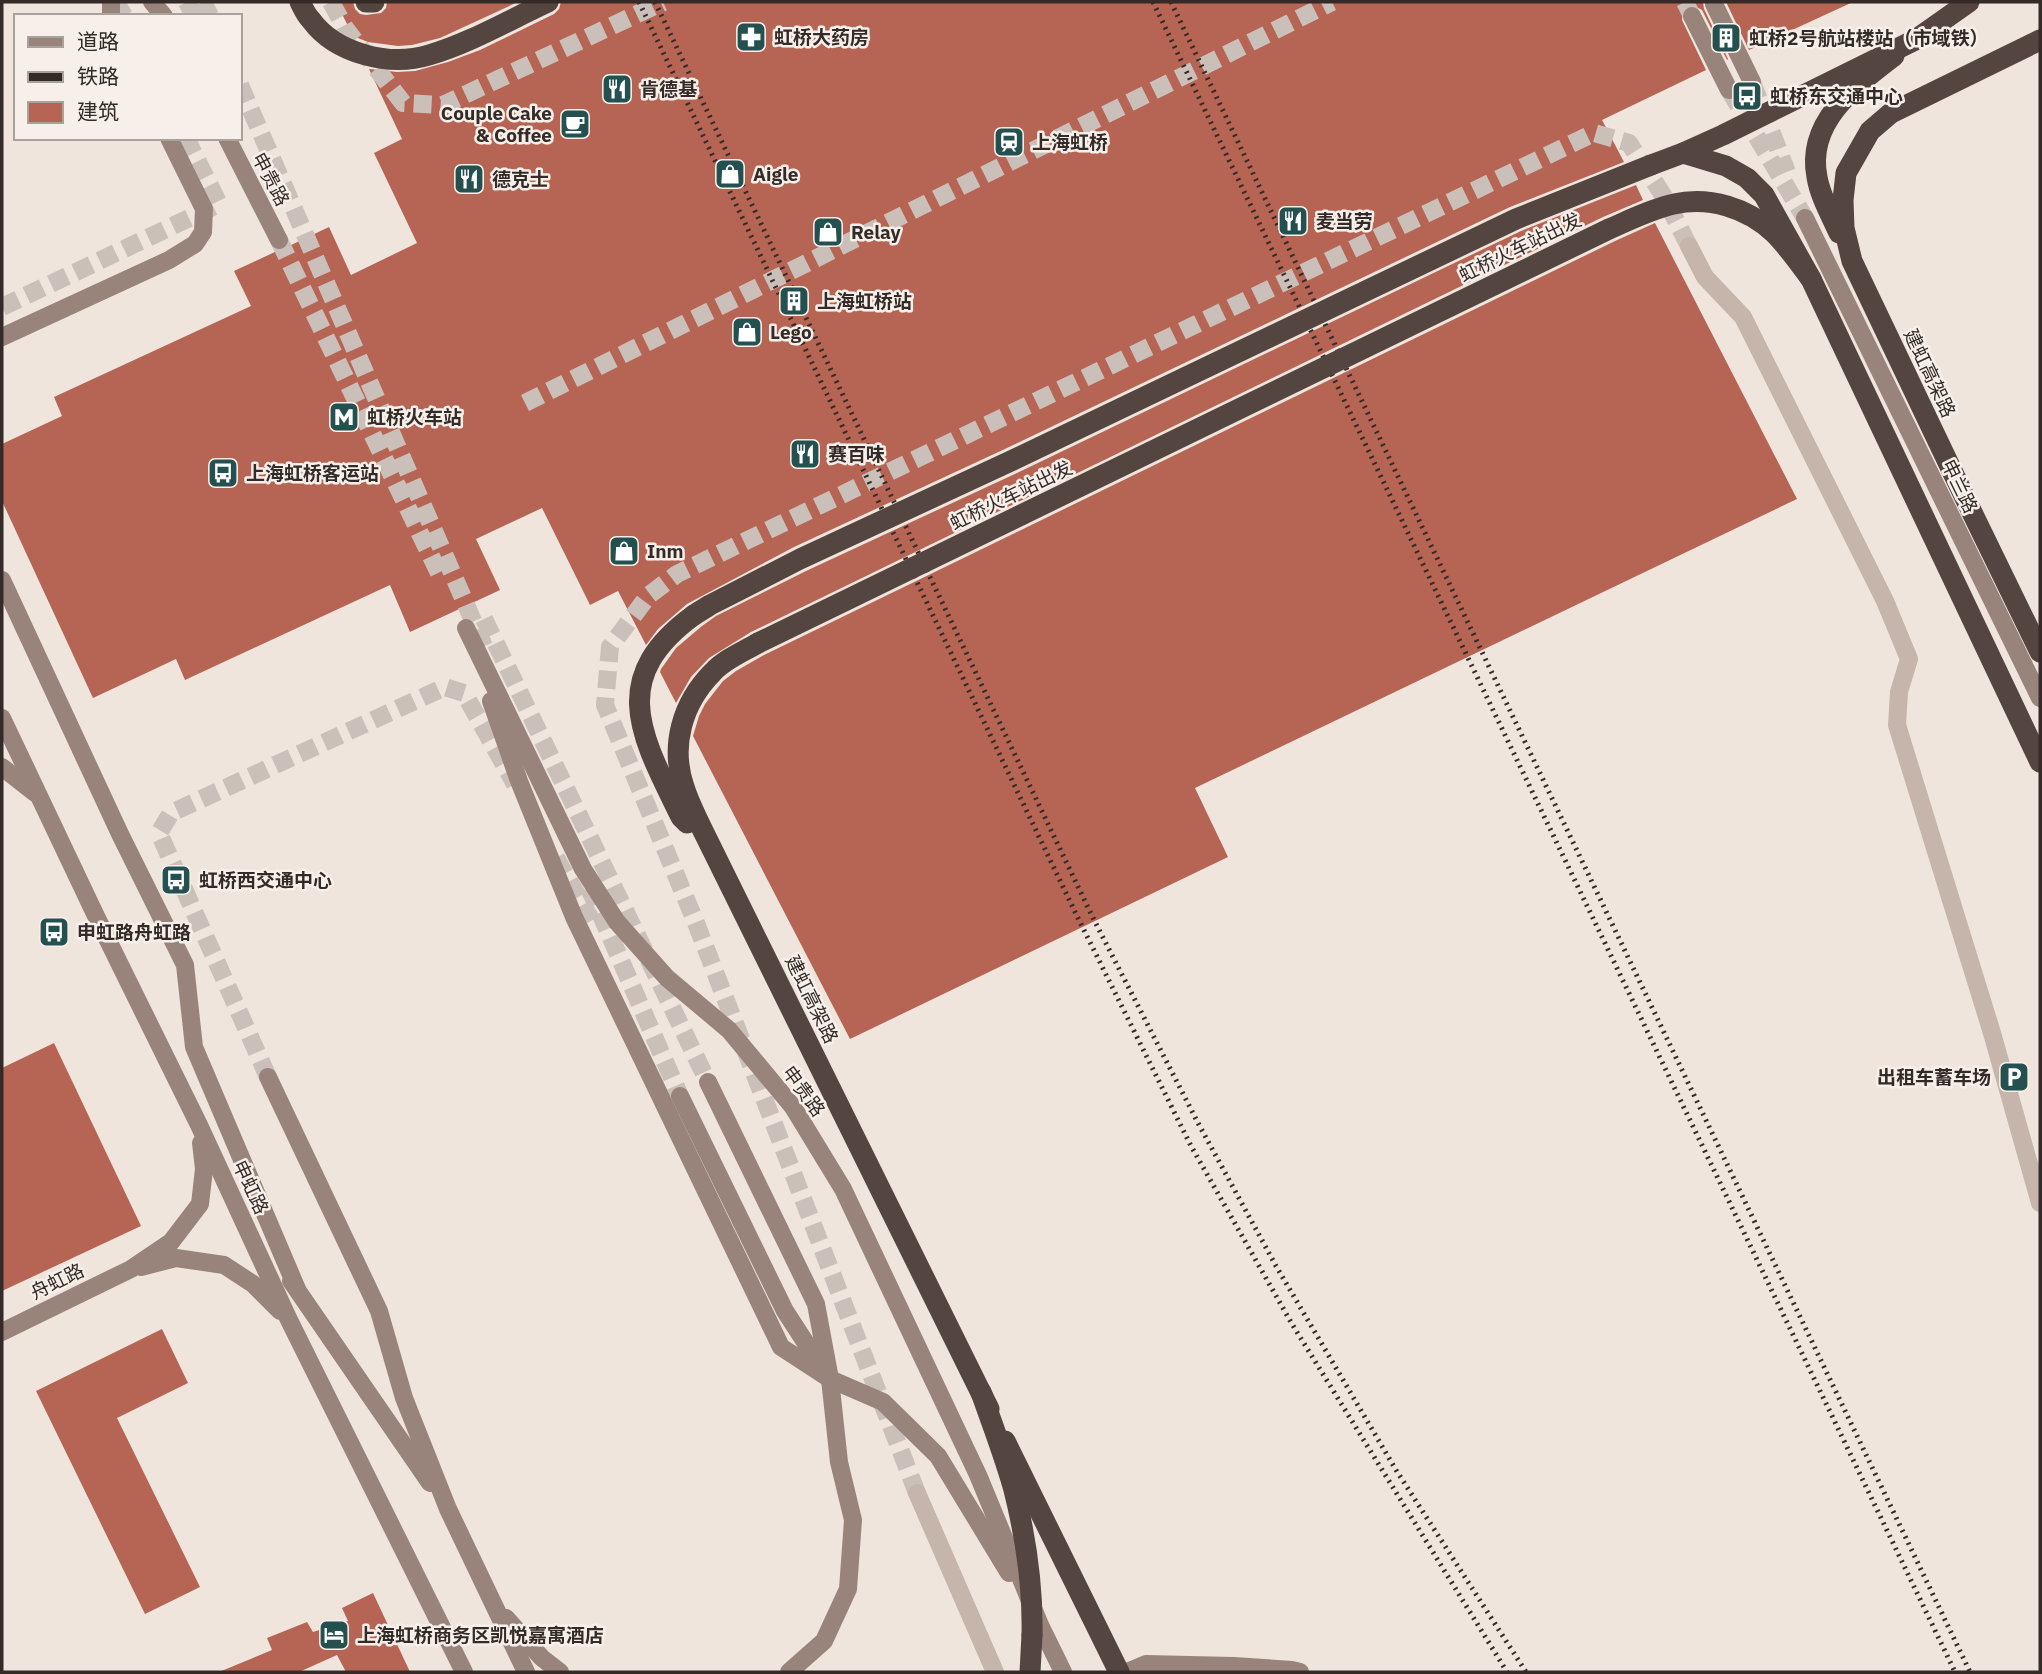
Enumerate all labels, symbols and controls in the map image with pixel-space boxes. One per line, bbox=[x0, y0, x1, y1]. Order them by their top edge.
legend bbox=[14, 14, 242, 140]
pharmacy icon: 虹桥大药房 bbox=[734, 20, 768, 54]
building icon: 虹桥2号航站楼站（市域铁） bbox=[1709, 21, 1743, 55]
place label: 虹桥大药房 bbox=[774, 25, 869, 49]
place label: 虹桥2号航站楼站（市域铁） bbox=[1749, 26, 1988, 50]
text: 道路 bbox=[77, 27, 119, 55]
text: 铁路 bbox=[77, 62, 119, 90]
restaurant icon: 肯德基 bbox=[600, 72, 634, 106]
place label: 肯德基 bbox=[640, 77, 698, 101]
bus stop icon: 虹桥东交通中心 bbox=[1730, 79, 1764, 113]
place label: 虹桥东交通中心 bbox=[1770, 84, 1903, 108]
text: 建筑 bbox=[77, 97, 119, 125]
place label: Couple Cake & Coffee bbox=[441, 101, 552, 147]
cafe icon: Couple Cake & Coffee bbox=[558, 107, 592, 141]
station icon: 上海虹桥 bbox=[992, 125, 1026, 159]
place label: 上海虹桥 bbox=[1032, 130, 1108, 154]
street label: 申贵路 bbox=[247, 148, 295, 210]
shop icon: Aigle bbox=[713, 157, 747, 191]
restaurant icon: 德克士 bbox=[452, 162, 486, 196]
place label: Aigle bbox=[753, 162, 798, 186]
place label: 德克士 bbox=[492, 167, 549, 191]
restaurant icon: 麦当劳 bbox=[1276, 204, 1310, 238]
street label: 虹桥火车站出发 bbox=[1455, 207, 1585, 287]
place label: 麦当劳 bbox=[1316, 209, 1373, 233]
shop icon: Relay bbox=[811, 215, 845, 249]
place label: Relay bbox=[851, 220, 902, 244]
building icon: 上海虹桥站 bbox=[777, 284, 811, 318]
place label: 上海虹桥站 bbox=[817, 289, 912, 313]
shop icon: Lego bbox=[730, 315, 764, 349]
place label: Lego bbox=[770, 320, 812, 344]
street label: 建虹高架路 bbox=[1899, 325, 1961, 421]
metro station icon: 虹桥火车站 bbox=[327, 400, 361, 434]
place label: 虹桥火车站 bbox=[367, 405, 462, 429]
restaurant icon: 赛百味 bbox=[788, 437, 822, 471]
place label: 赛百味 bbox=[828, 442, 885, 466]
street label: 虹桥火车站出发 bbox=[946, 455, 1076, 535]
street label: 申兰路 bbox=[1937, 455, 1983, 517]
bus stop icon: 上海虹桥客运站 bbox=[206, 456, 240, 490]
place label: 上海虹桥客运站 bbox=[246, 461, 379, 485]
shop icon: Inm bbox=[607, 534, 641, 568]
place label: Inm bbox=[647, 539, 684, 563]
bus stop icon: 虹桥西交通中心 bbox=[159, 863, 193, 897]
place label: 虹桥西交通中心 bbox=[199, 868, 332, 892]
bus stop icon: 申虹路舟虹路 bbox=[37, 915, 71, 949]
place label: 申虹路舟虹路 bbox=[77, 920, 191, 944]
street label: 建虹高架路 bbox=[780, 951, 844, 1047]
parking icon: 出租车蓄车场 bbox=[1997, 1060, 2031, 1094]
street label: 申贵路 bbox=[778, 1061, 830, 1121]
place label: 出租车蓄车场 bbox=[1877, 1065, 1991, 1089]
street label: 申虹路 bbox=[228, 1156, 274, 1218]
street label: 舟虹路 bbox=[26, 1258, 88, 1304]
hotel icon: 上海虹桥商务区凯悦嘉寓酒店 bbox=[317, 1618, 351, 1652]
place label: 上海虹桥商务区凯悦嘉寓酒店 bbox=[357, 1623, 604, 1647]

